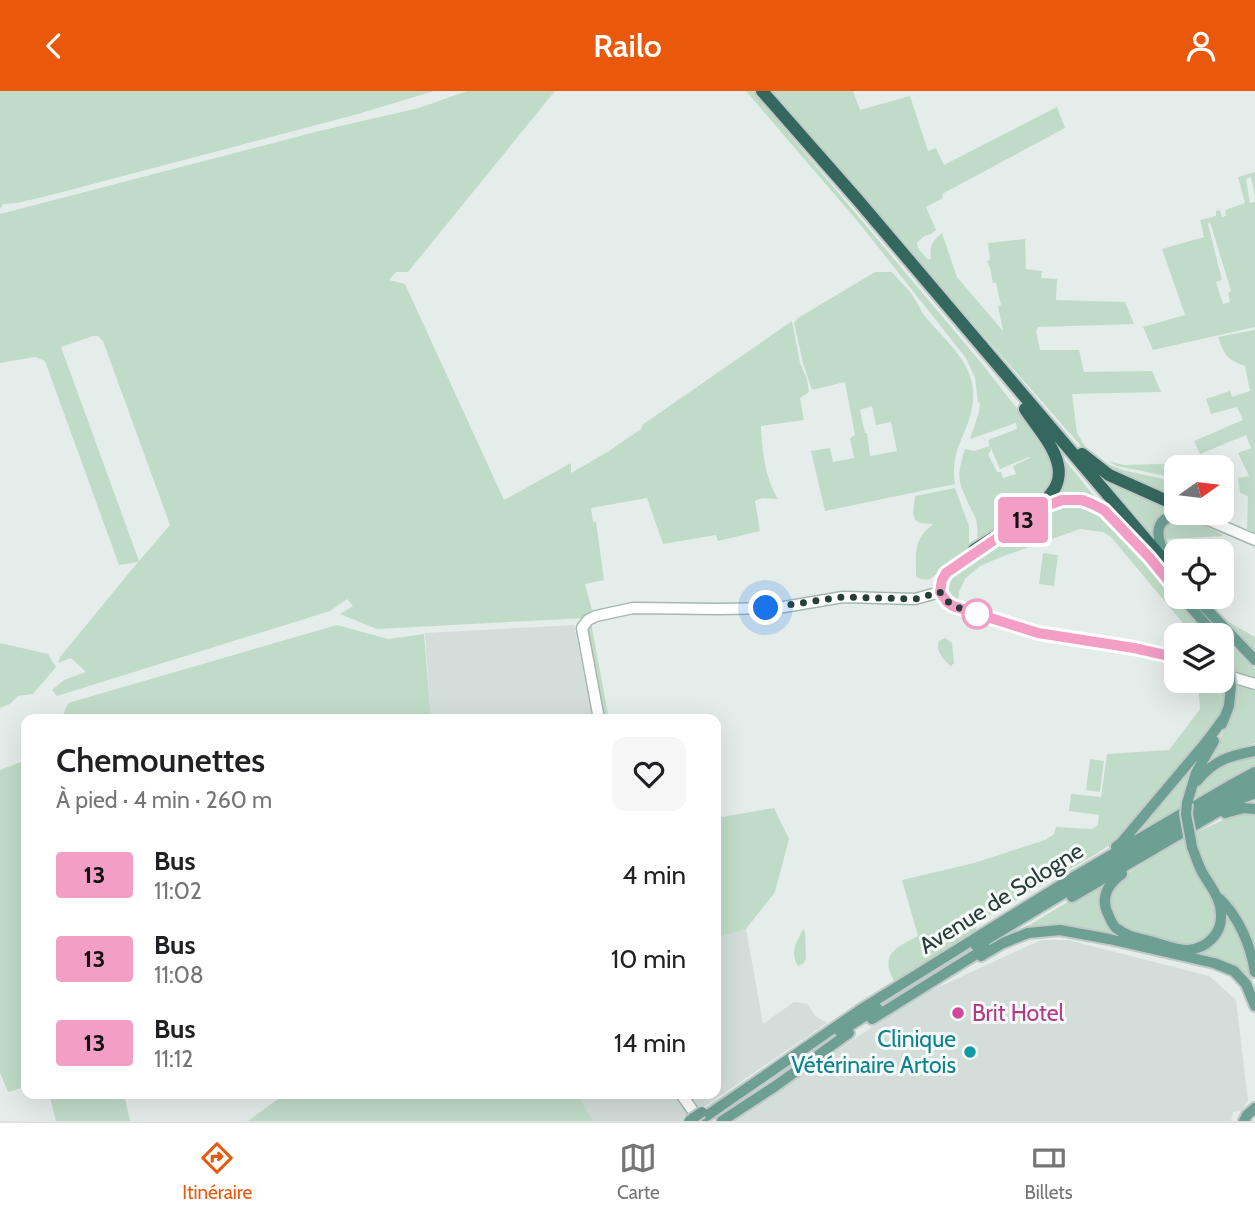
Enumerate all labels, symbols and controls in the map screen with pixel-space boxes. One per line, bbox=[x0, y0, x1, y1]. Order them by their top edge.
text: Railo bbox=[593, 26, 662, 65]
icon: back bbox=[35, 27, 73, 65]
icon: person bbox=[1182, 27, 1220, 65]
north arrow bbox=[1164, 455, 1234, 525]
map controls bbox=[1164, 455, 1234, 693]
line badge: 13 bbox=[992, 497, 1054, 543]
text: 13 bbox=[1012, 505, 1034, 534]
button: locate bbox=[1164, 539, 1234, 609]
your location bbox=[748, 590, 783, 625]
unlabelled marker bbox=[962, 599, 992, 629]
button: layers bbox=[1164, 623, 1234, 693]
button: heart bbox=[612, 737, 686, 811]
text: Chemounettes bbox=[56, 740, 265, 780]
text: À pied · 4 min · 260 m bbox=[56, 786, 272, 814]
street label: Avenue de Sologne bbox=[914, 836, 1088, 960]
text: Bus bbox=[154, 845, 195, 877]
text: 4 min bbox=[622, 859, 686, 891]
text: 13 bbox=[84, 860, 105, 889]
text: 11:02 bbox=[154, 877, 202, 905]
text: Bus bbox=[154, 929, 195, 961]
text: 10 min bbox=[611, 943, 686, 975]
text: 13 bbox=[84, 944, 105, 973]
text: 11:08 bbox=[154, 961, 204, 989]
place label: Brit Hotel bbox=[972, 999, 1065, 1027]
marker: Brit Hotel bbox=[950, 1005, 966, 1021]
text: Bus bbox=[154, 1013, 195, 1045]
place label: Clinique Vétérinaire Artois bbox=[791, 1025, 956, 1079]
text: 14 min bbox=[614, 1027, 686, 1059]
text: 13 bbox=[84, 1028, 105, 1057]
marker: Clinique Vétérinaire Artois bbox=[962, 1044, 978, 1060]
text: 11:12 bbox=[154, 1045, 193, 1073]
tab: Itinéraire bbox=[182, 1139, 252, 1204]
tab: Carte bbox=[617, 1139, 660, 1204]
tab: Billets bbox=[1025, 1139, 1073, 1204]

